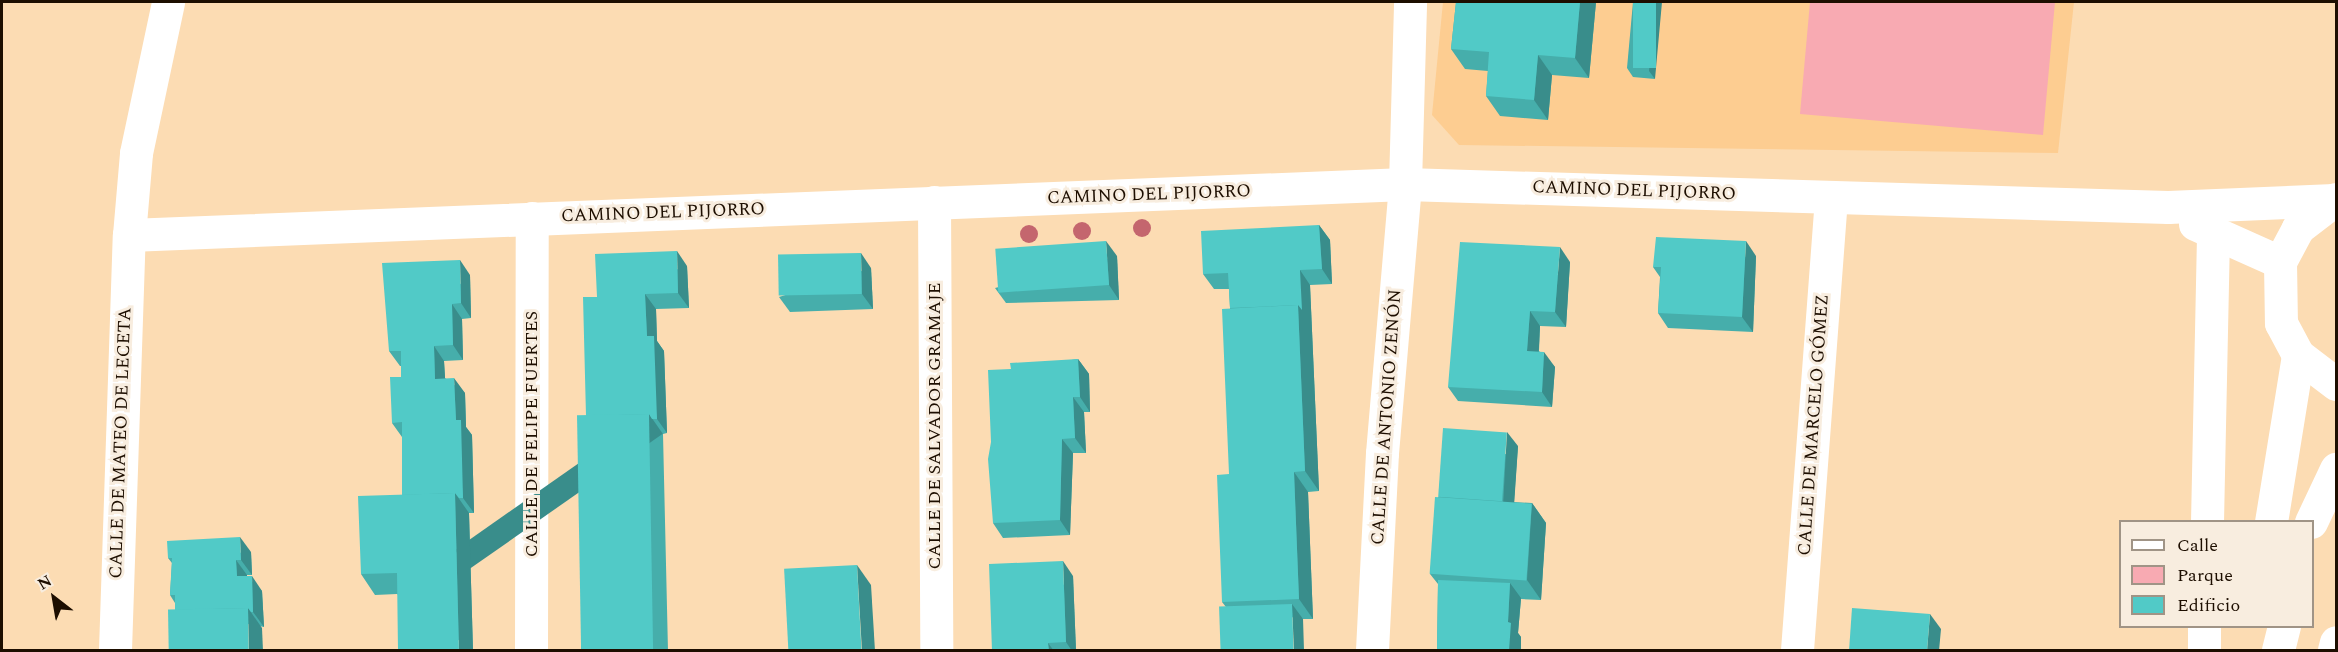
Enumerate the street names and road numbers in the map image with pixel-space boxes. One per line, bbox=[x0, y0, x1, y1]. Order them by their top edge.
street label: CAMINO DEL PIJORRO bbox=[1532, 177, 1736, 205]
street label: CAMINO DEL PIJORRO bbox=[1047, 181, 1251, 209]
street label: CAMINO DEL PIJORRO bbox=[561, 199, 765, 227]
street label: CALLE DE SALVADOR GRAMAJE bbox=[924, 282, 946, 570]
street label: CALLE DE ANTONIO ZENÓN bbox=[1367, 288, 1407, 546]
street label: CALLE DE MARCELO GÓMEZ bbox=[1794, 294, 1834, 556]
street label: CALLE DE MATEO DE LECETA bbox=[105, 307, 137, 579]
street label: CALLE DE FELIPE FUERTES bbox=[521, 311, 543, 557]

